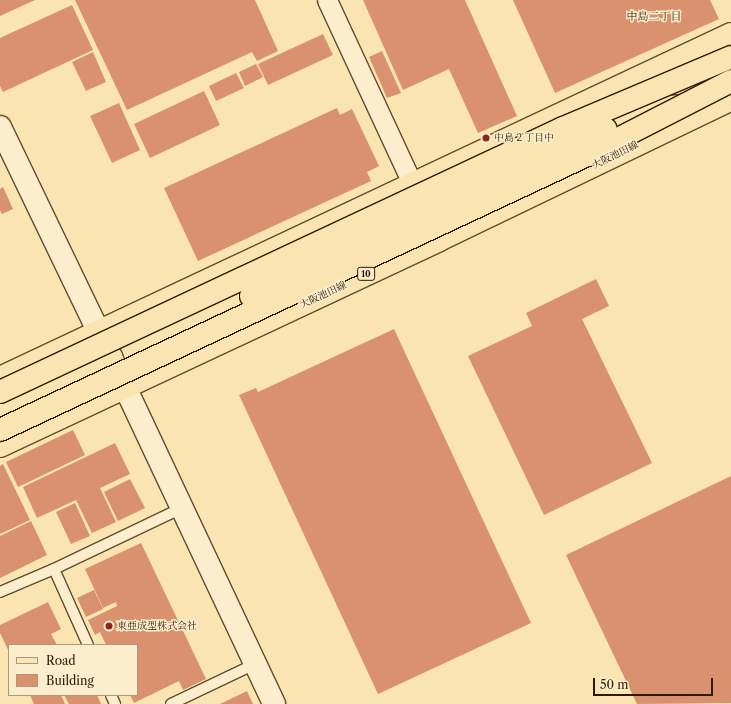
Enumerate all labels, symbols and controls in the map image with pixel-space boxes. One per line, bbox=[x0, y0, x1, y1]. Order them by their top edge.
district label: 中島二丁目 bbox=[627, 9, 681, 23]
place label: 中島２丁目中 bbox=[494, 132, 554, 144]
marker: 中島２丁目中 bbox=[481, 133, 491, 143]
street label: 大阪池田線 bbox=[590, 139, 640, 171]
road number: 10 bbox=[357, 267, 375, 281]
street label: 大阪池田線 bbox=[298, 279, 348, 311]
place label: 東亜成型株式会社 bbox=[117, 620, 197, 632]
marker: 東亜成型株式会社 bbox=[104, 621, 114, 631]
legend bbox=[8, 644, 138, 696]
text: Road bbox=[46, 653, 76, 668]
scale bar bbox=[595, 670, 715, 696]
text: Building bbox=[46, 673, 94, 688]
text: 50 m bbox=[600, 677, 629, 692]

